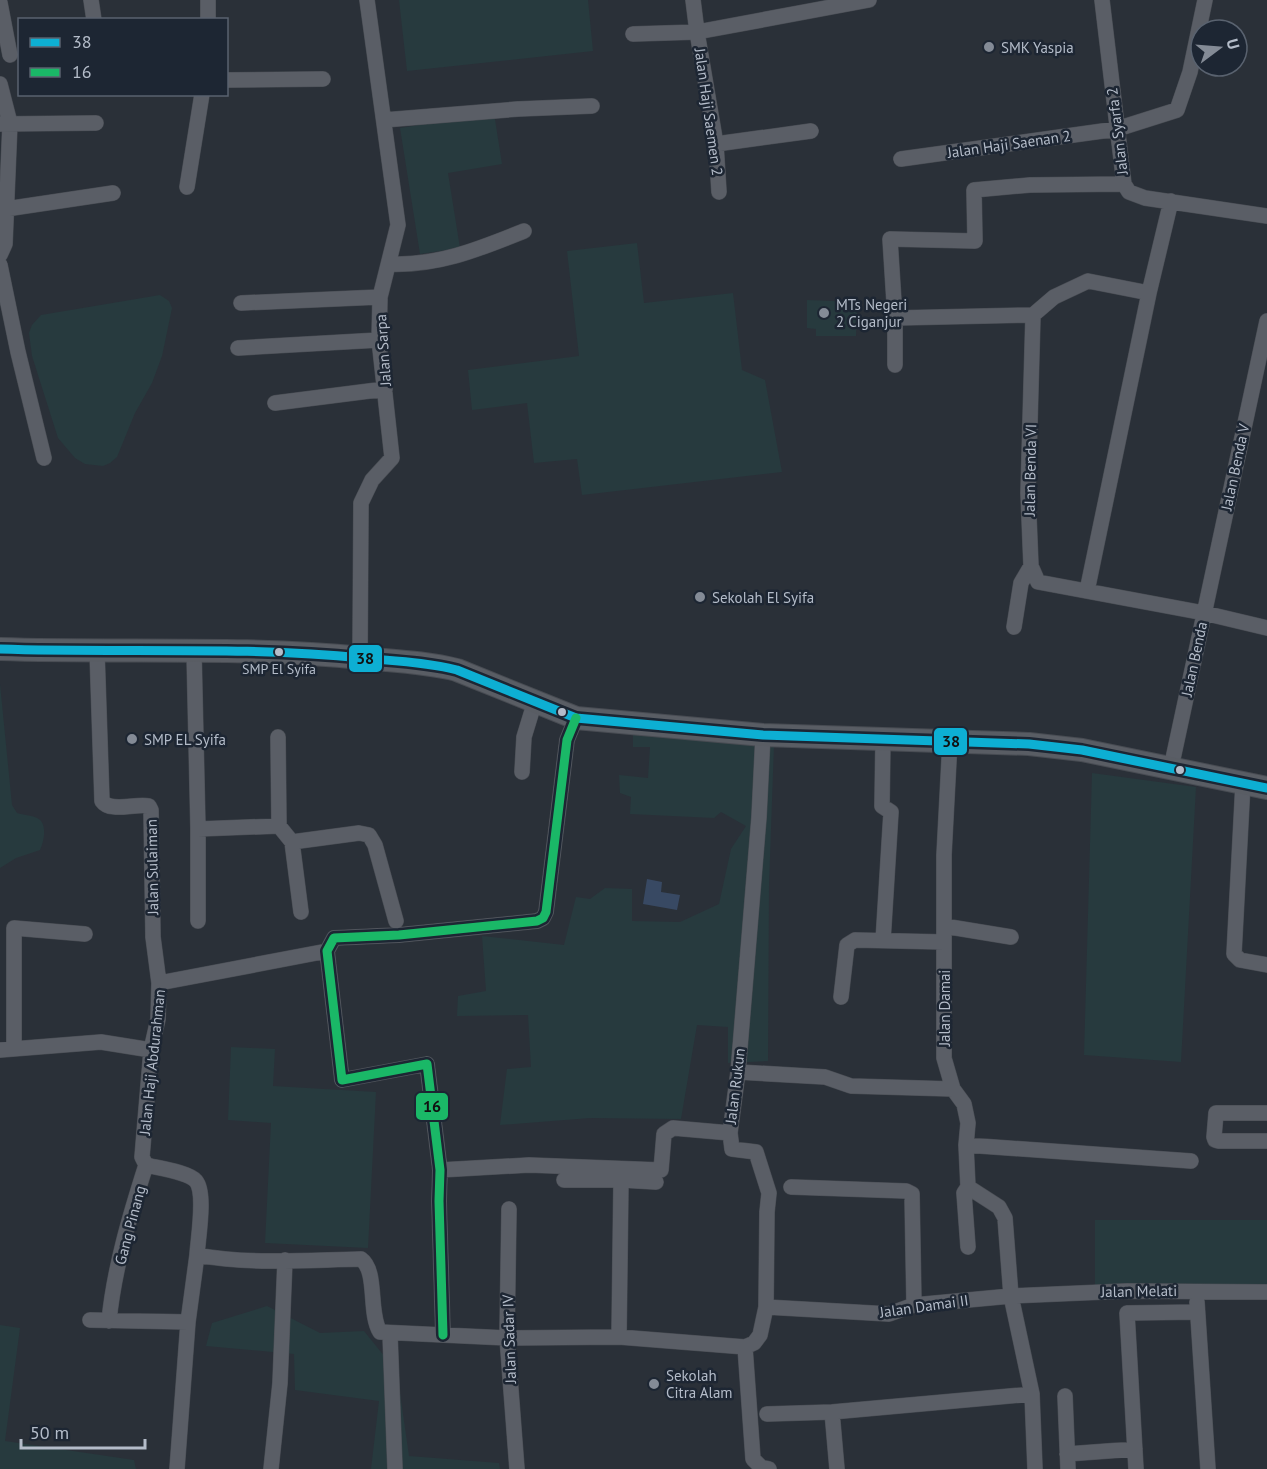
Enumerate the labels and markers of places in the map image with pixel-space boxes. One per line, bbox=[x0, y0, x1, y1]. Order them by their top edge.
place label: SMK Yaspia bbox=[1001, 38, 1074, 57]
marker: SMK Yaspia bbox=[982, 40, 996, 54]
place label: MTs Negeri 2 Ciganjur bbox=[836, 295, 907, 331]
marker: MTs Negeri 2 Ciganjur bbox=[817, 306, 831, 320]
place label: Sekolah El Syifa bbox=[712, 588, 814, 607]
marker: Sekolah El Syifa bbox=[693, 590, 707, 604]
marker: SMP El Syifa bbox=[273, 646, 285, 658]
place label: SMP El Syifa bbox=[242, 660, 316, 678]
unlabelled marker bbox=[556, 706, 568, 718]
place label: SMP EL Syifa bbox=[144, 730, 226, 749]
marker: SMP EL Syifa bbox=[125, 732, 139, 746]
unlabelled marker bbox=[1174, 764, 1186, 776]
place label: Sekolah Citra Alam bbox=[666, 1366, 733, 1402]
marker: Sekolah Citra Alam bbox=[647, 1377, 661, 1391]

